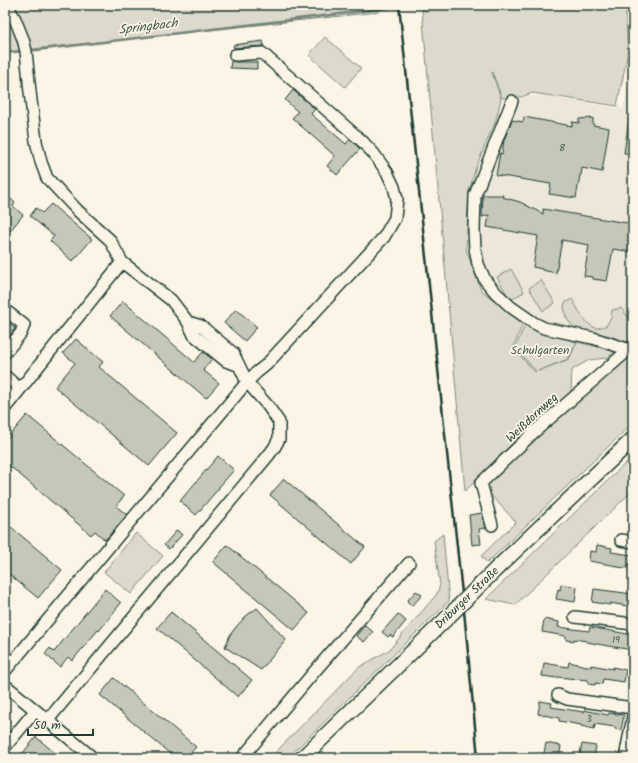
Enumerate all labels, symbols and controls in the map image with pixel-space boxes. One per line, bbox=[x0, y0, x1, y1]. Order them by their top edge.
water label: Springbach bbox=[117, 13, 180, 41]
house number: 8 bbox=[559, 140, 566, 156]
park label: Schulgarten bbox=[511, 341, 569, 360]
street label: Weißdornweg bbox=[502, 388, 563, 447]
street label: Driburger Straße bbox=[430, 562, 504, 634]
house number: 19 bbox=[612, 632, 620, 648]
scale bar bbox=[28, 711, 93, 737]
house number: 3 bbox=[586, 711, 592, 727]
text: 50 m bbox=[34, 716, 61, 735]

